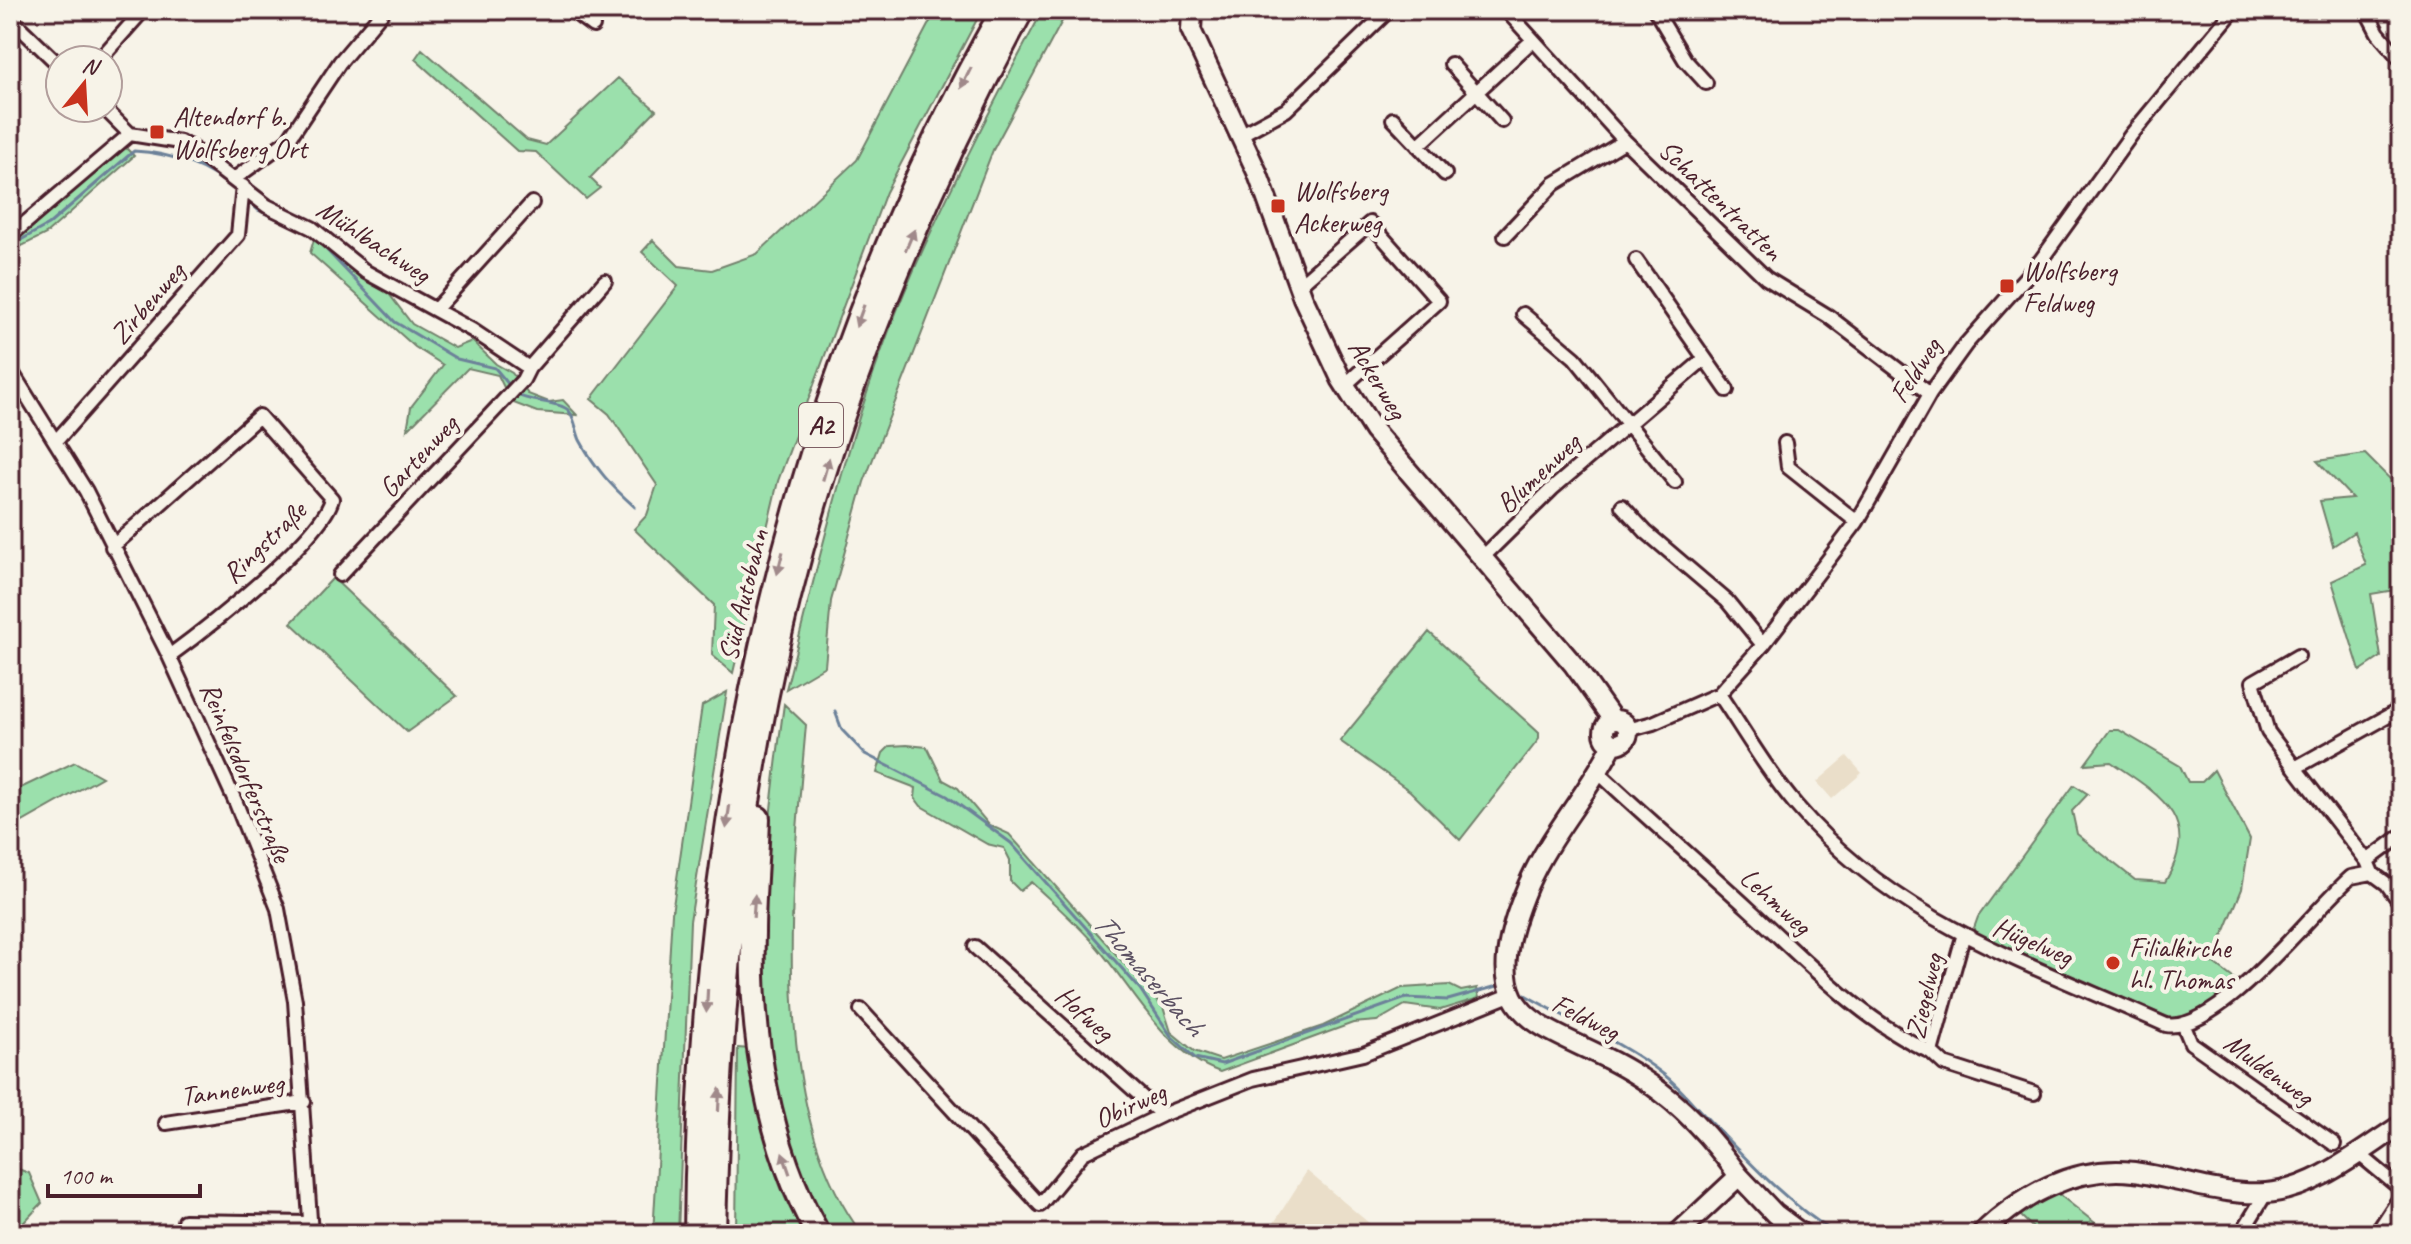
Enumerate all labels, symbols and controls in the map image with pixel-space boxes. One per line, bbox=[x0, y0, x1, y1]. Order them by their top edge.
north arrow bbox=[44, 44, 124, 124]
text: N bbox=[79, 51, 104, 82]
one-way arrow bbox=[959, 67, 973, 90]
place label: Altendorf b. Wolfsberg Ort bbox=[173, 99, 310, 166]
marker: Altendorf b. Wolfsberg Ort bbox=[148, 123, 166, 141]
street label: Schattentratten bbox=[1652, 132, 1791, 269]
place label: Wolfsberg Ackerweg bbox=[1294, 173, 1390, 240]
street label: Mühlbachweg bbox=[310, 191, 438, 291]
marker: Wolfsberg Ackerweg bbox=[1269, 197, 1287, 215]
one-way arrow bbox=[904, 227, 917, 251]
street label: Zirbenweg bbox=[102, 253, 193, 351]
place label: Wolfsberg Feldweg bbox=[2023, 253, 2119, 320]
marker: Wolfsberg Feldweg bbox=[1998, 277, 2016, 295]
one-way arrow bbox=[853, 304, 866, 328]
street label: Feldweg bbox=[1881, 330, 1950, 409]
street label: Ackerweg bbox=[1341, 333, 1416, 427]
road number: A2 bbox=[799, 403, 843, 447]
street label: Gartenweg bbox=[371, 406, 466, 505]
street label: Blumenweg bbox=[1489, 424, 1589, 521]
one-way arrow bbox=[820, 456, 833, 480]
street label: Ringstraße bbox=[215, 492, 315, 590]
street label: Süd Autobahn bbox=[710, 525, 776, 664]
one-way arrow bbox=[774, 551, 786, 576]
street label: Reinfelsdorferstraße bbox=[192, 677, 300, 869]
one-way arrow bbox=[721, 805, 734, 830]
street label: Lehmweg bbox=[1733, 860, 1820, 943]
one-way arrow bbox=[748, 894, 761, 919]
water label: Thomaserbach bbox=[1085, 904, 1214, 1045]
street label: Hügelweg bbox=[1988, 909, 2079, 974]
place label: Filialkirche hl. Thomas bbox=[2129, 930, 2236, 997]
street label: Ziegelweg bbox=[1897, 949, 1951, 1042]
marker: Filialkirche hl. Thomas bbox=[2104, 954, 2122, 972]
street label: Hofweg bbox=[1048, 977, 1123, 1050]
street label: Feldweg bbox=[1546, 985, 1626, 1049]
one-way arrow bbox=[700, 989, 713, 1014]
street label: Muldenweg bbox=[2218, 1025, 2322, 1114]
street label: Tannenweg bbox=[179, 1064, 287, 1113]
street label: Obirweg bbox=[1089, 1073, 1172, 1136]
one-way arrow bbox=[713, 1087, 726, 1112]
scale bar bbox=[48, 1148, 200, 1198]
one-way arrow bbox=[779, 1151, 791, 1175]
text: 100 m bbox=[60, 1161, 114, 1191]

